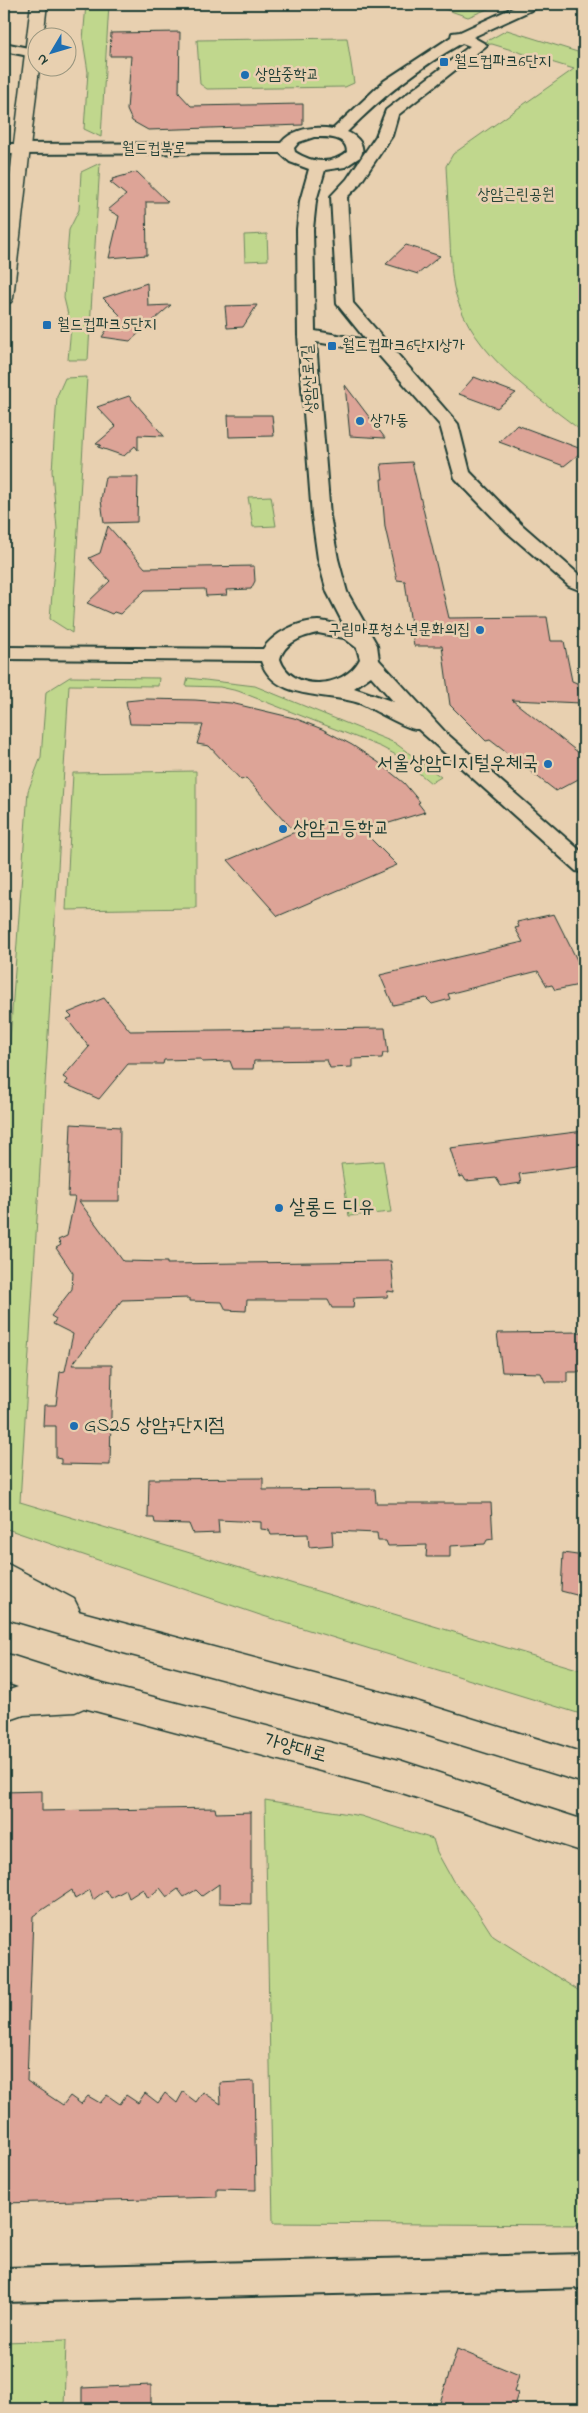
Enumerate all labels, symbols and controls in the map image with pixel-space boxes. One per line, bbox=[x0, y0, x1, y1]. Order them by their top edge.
north arrow bbox=[28, 28, 78, 78]
text: N bbox=[32, 49, 54, 69]
place label: 월드컵파크6단지 bbox=[454, 50, 551, 74]
marker: 월드컵파크6단지 bbox=[438, 56, 450, 68]
place label: 상암중학교 bbox=[255, 63, 319, 87]
marker: 상암중학교 bbox=[239, 69, 251, 81]
street label: 월드컵북로 bbox=[122, 137, 186, 161]
park label: 상암근린공원 bbox=[477, 183, 555, 207]
place label: 월드컵파크5단지 bbox=[57, 313, 156, 337]
marker: 월드컵파크5단지 bbox=[41, 319, 53, 331]
place label: 월드컵파크6단지상가 bbox=[342, 334, 465, 358]
marker: 월드컵파크6단지상가 bbox=[326, 340, 338, 352]
street label: 상암산로1길 bbox=[296, 343, 324, 414]
place label: 상가동 bbox=[370, 409, 409, 433]
marker: 상가동 bbox=[354, 415, 366, 427]
place label: 구립마포청소년문화의집 bbox=[328, 618, 470, 642]
marker: 구립마포청소년문화의집 bbox=[474, 624, 486, 636]
place label: 서울상암디지털우체국 bbox=[377, 750, 538, 779]
marker: 서울상암디지털우체국 bbox=[542, 758, 554, 770]
place label: 상암고등학교 bbox=[293, 815, 390, 844]
marker: 상암고등학교 bbox=[277, 823, 289, 835]
place label: 살롱드 디유 bbox=[289, 1194, 374, 1223]
marker: 살롱드 디유 bbox=[273, 1202, 285, 1214]
place label: GS25 상암7단지점 bbox=[84, 1412, 224, 1441]
marker: GS25 상암7단지점 bbox=[68, 1420, 80, 1432]
street label: 가양대로 bbox=[260, 1727, 330, 1771]

